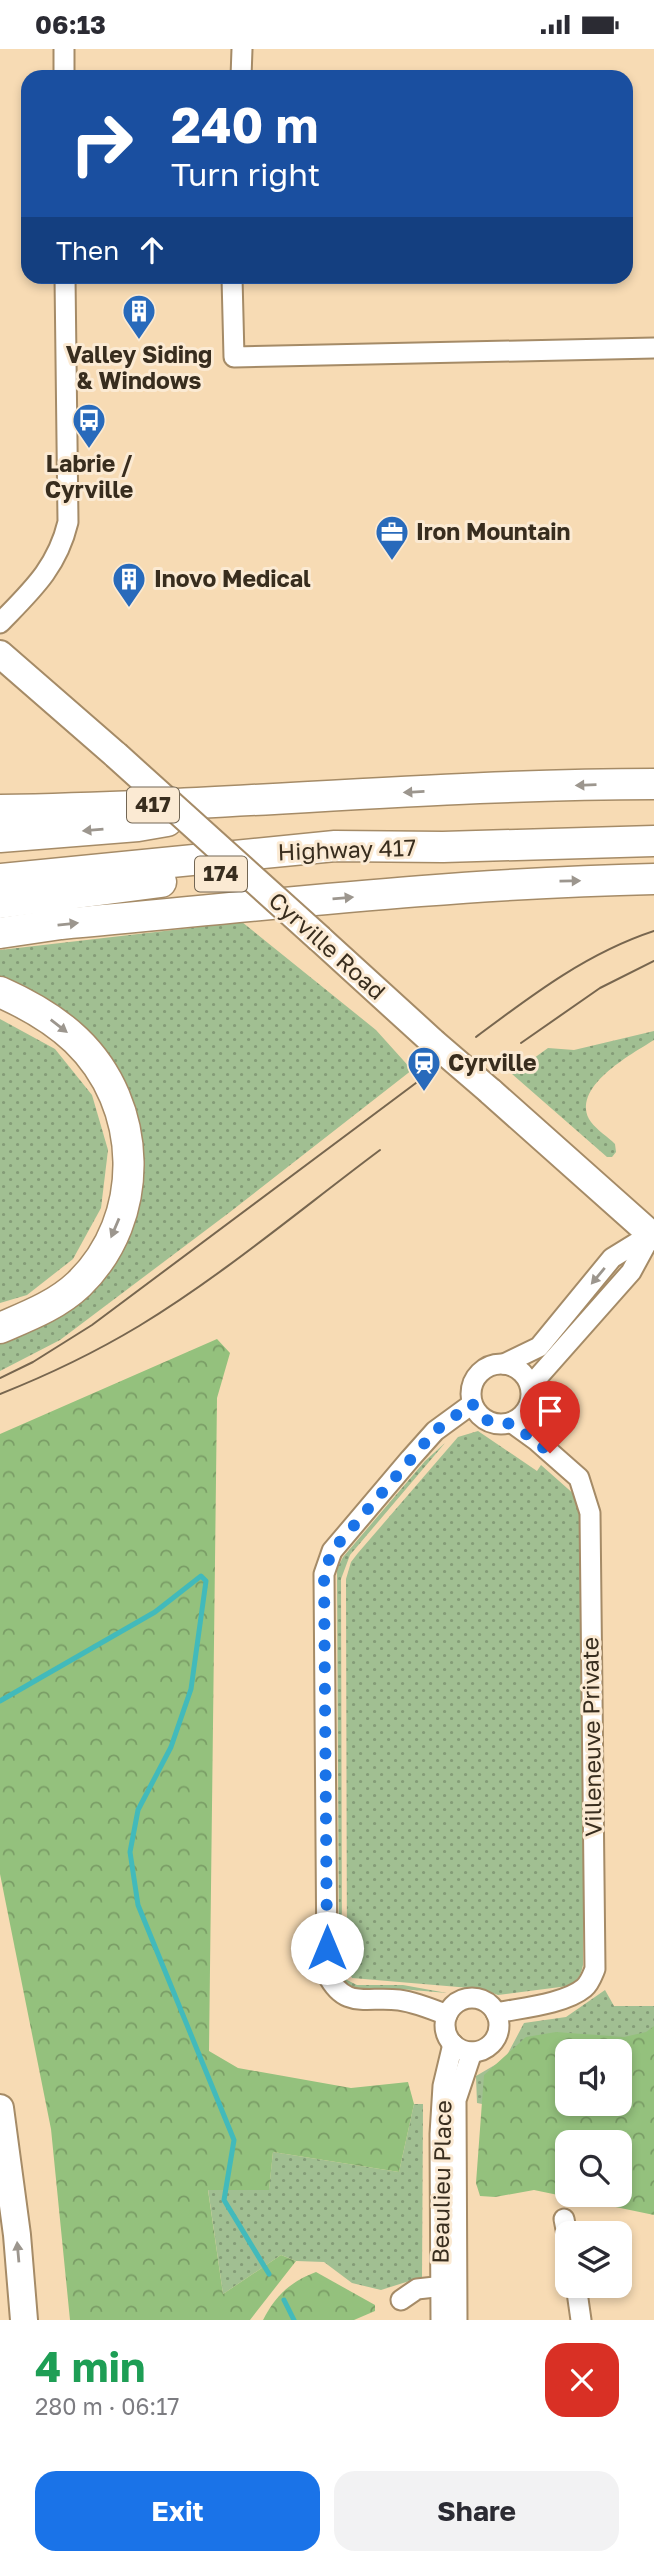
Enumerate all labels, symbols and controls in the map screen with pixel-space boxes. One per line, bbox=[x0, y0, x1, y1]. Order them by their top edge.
text: 06:13 bbox=[35, 9, 106, 40]
text: 240 m bbox=[171, 95, 319, 154]
icon: right bbox=[56, 98, 147, 189]
text: Turn right bbox=[171, 155, 320, 193]
icon: ahead bbox=[133, 231, 171, 269]
text: Then bbox=[56, 235, 119, 266]
building icon: Valley Siding & Windows bbox=[120, 292, 158, 341]
place label: Valley Siding & Windows bbox=[66, 340, 212, 394]
bus stop icon: Labrie / Cyrville bbox=[70, 401, 108, 450]
place label: Labrie / Cyrville bbox=[45, 449, 133, 503]
office icon: Iron Mountain bbox=[373, 513, 411, 562]
place label: Iron Mountain bbox=[416, 517, 571, 545]
building icon: Inovo Medical bbox=[110, 560, 148, 609]
place label: Inovo Medical bbox=[154, 564, 311, 592]
one-way arrow bbox=[575, 779, 597, 790]
road number: 417 bbox=[127, 787, 179, 823]
one-way arrow bbox=[403, 787, 425, 798]
one-way arrow bbox=[82, 825, 104, 836]
street label: Highway 417 bbox=[277, 833, 417, 865]
road number: 174 bbox=[195, 857, 247, 891]
one-way arrow bbox=[559, 875, 581, 886]
street label: Cyrville Road bbox=[264, 886, 392, 1005]
one-way arrow bbox=[332, 892, 354, 903]
one-way arrow bbox=[57, 918, 79, 929]
one-way arrow bbox=[49, 1019, 67, 1034]
station icon: Cyrville bbox=[405, 1044, 443, 1093]
place label: Cyrville bbox=[448, 1048, 537, 1076]
one-way arrow bbox=[109, 1218, 120, 1239]
one-way arrow bbox=[591, 1267, 606, 1284]
pin bbox=[520, 1381, 580, 1453]
icon: arrive bbox=[531, 1392, 569, 1430]
street label: Villeneuve Private bbox=[575, 1637, 607, 1837]
position arrow bbox=[290, 1911, 364, 1985]
map controls bbox=[555, 2039, 632, 2298]
button: sound bbox=[555, 2039, 632, 2116]
street label: Beaulieu Place bbox=[426, 2100, 456, 2264]
button: search bbox=[555, 2130, 632, 2207]
button: layers bbox=[555, 2221, 632, 2298]
one-way arrow bbox=[12, 2241, 23, 2263]
text: 4 min bbox=[35, 2341, 145, 2391]
button: close bbox=[545, 2343, 619, 2417]
text: 280 m · 06:17 bbox=[35, 2392, 180, 2420]
button: Exit bbox=[35, 2471, 320, 2551]
button: Share bbox=[334, 2471, 619, 2551]

